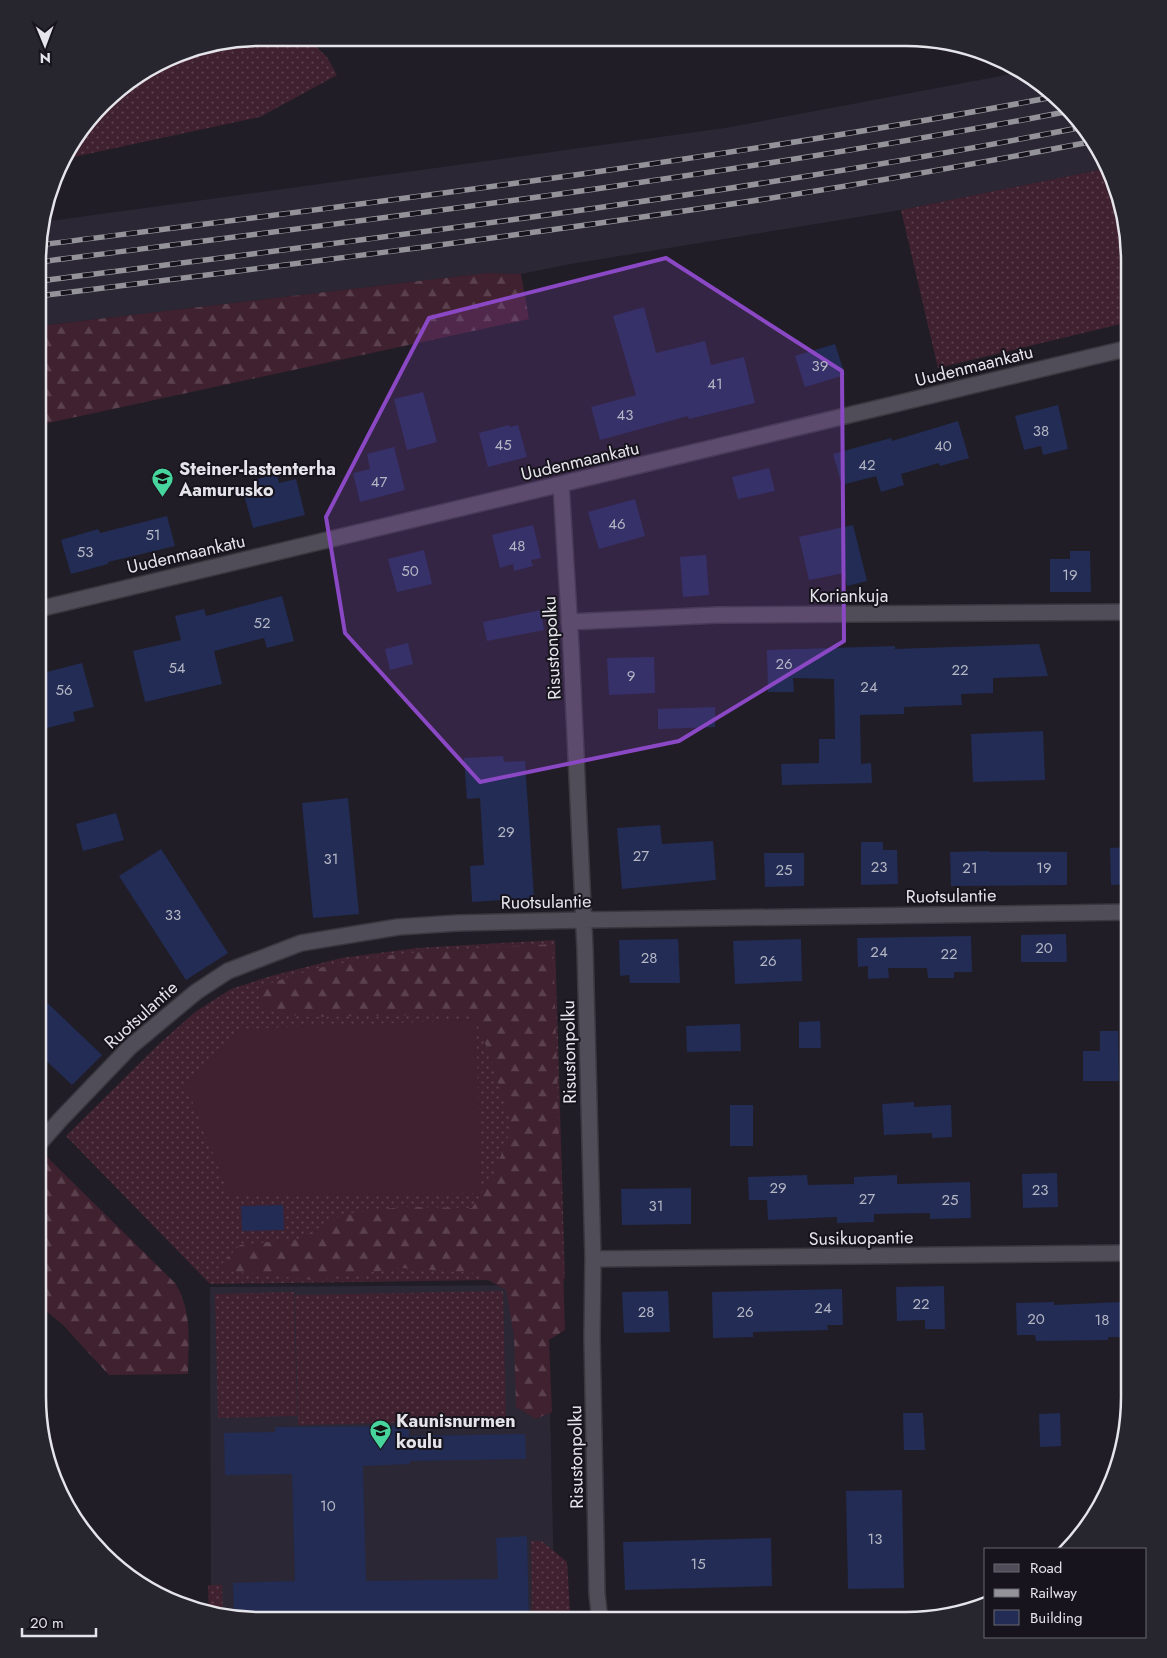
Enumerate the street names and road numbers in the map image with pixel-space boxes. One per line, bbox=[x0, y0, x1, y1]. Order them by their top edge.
street label: Uudenmaankatu bbox=[912, 339, 1036, 393]
street label: Uudenmaankatu bbox=[518, 435, 642, 487]
street label: Uudenmaankatu bbox=[124, 528, 248, 580]
street label: Koriankuja bbox=[810, 583, 888, 609]
street label: Risustonpolku bbox=[536, 596, 568, 700]
street label: Ruotsulantie bbox=[905, 882, 997, 910]
street label: Ruotsulantie bbox=[500, 888, 592, 916]
street label: Ruotsulantie bbox=[99, 975, 183, 1055]
street label: Risustonpolku bbox=[555, 1000, 583, 1104]
street label: Susikuopantie bbox=[808, 1224, 914, 1252]
street label: Risustonpolku bbox=[562, 1405, 590, 1509]

